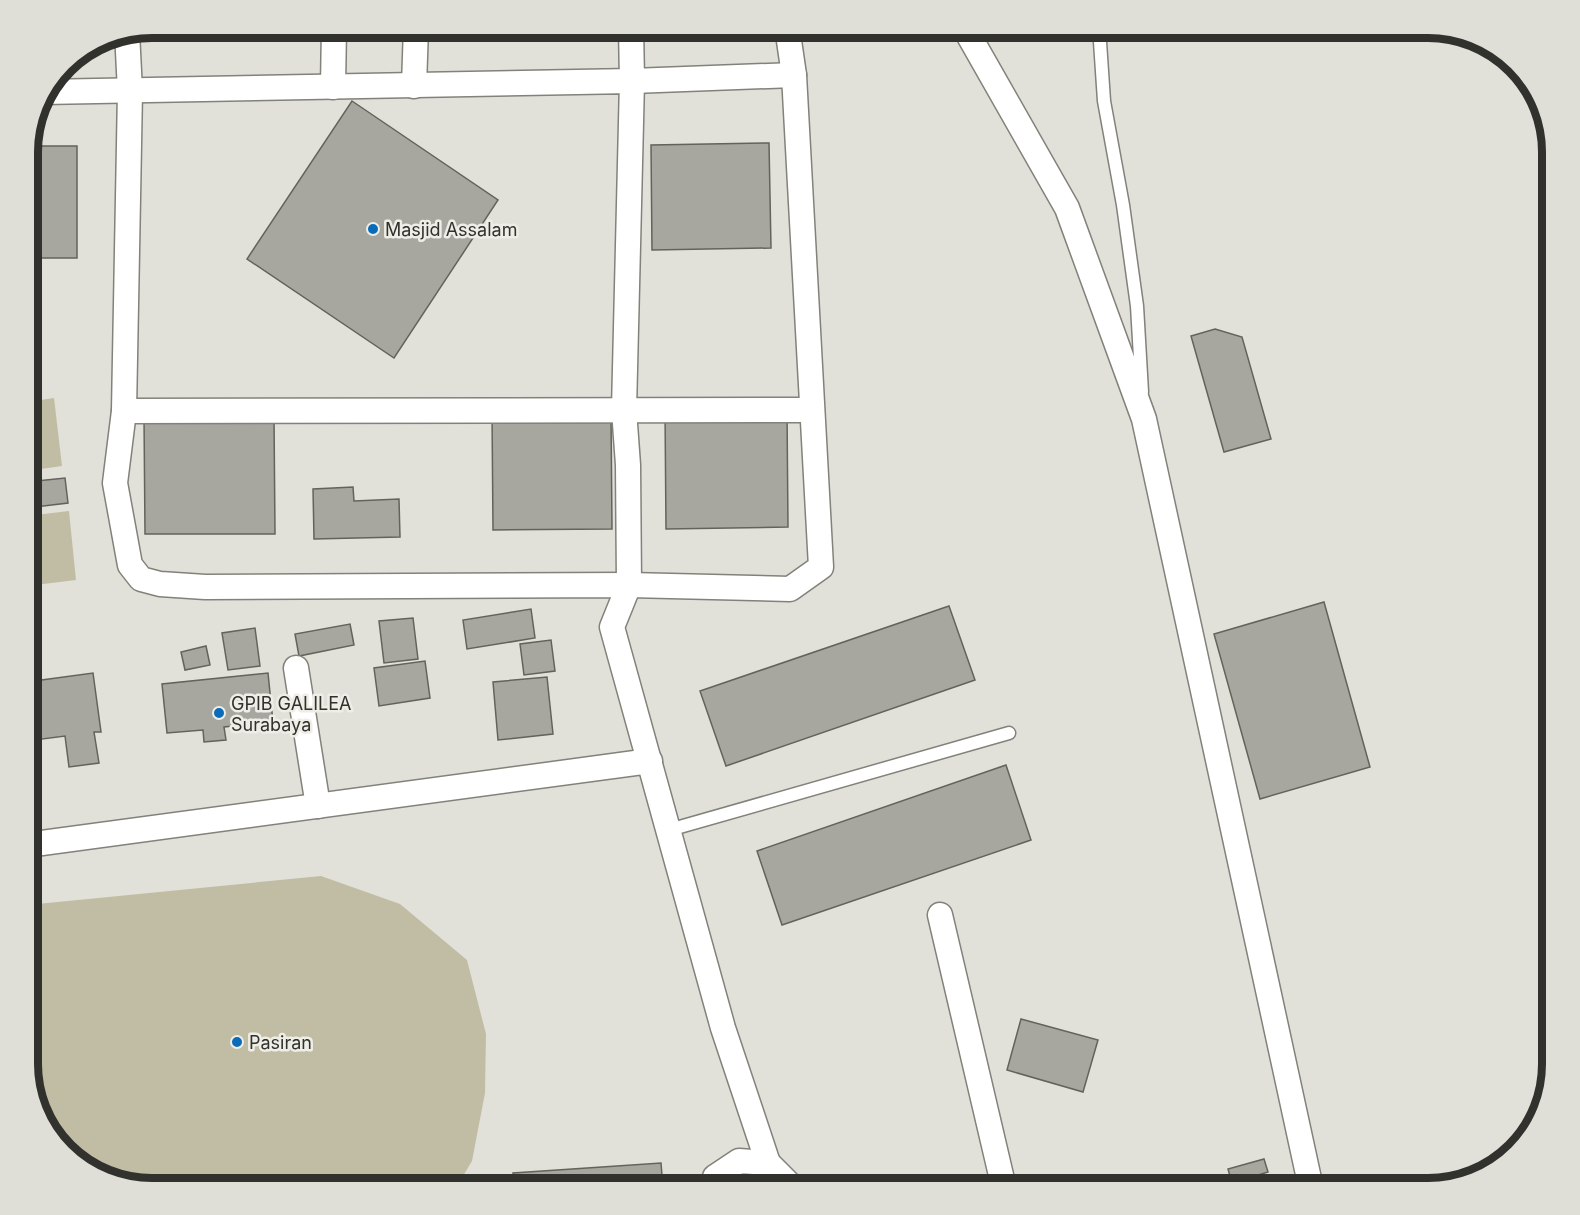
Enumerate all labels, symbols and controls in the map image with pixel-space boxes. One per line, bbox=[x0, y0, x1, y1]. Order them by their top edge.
place label: Masjid Assalam bbox=[385, 219, 517, 240]
marker: Masjid Assalam bbox=[366, 222, 380, 236]
place label: GPIB GALILEA Surabaya bbox=[231, 693, 351, 735]
marker: GPIB GALILEA Surabaya bbox=[212, 706, 226, 720]
place label: Pasiran bbox=[249, 1032, 312, 1053]
marker: Pasiran bbox=[230, 1035, 244, 1049]

